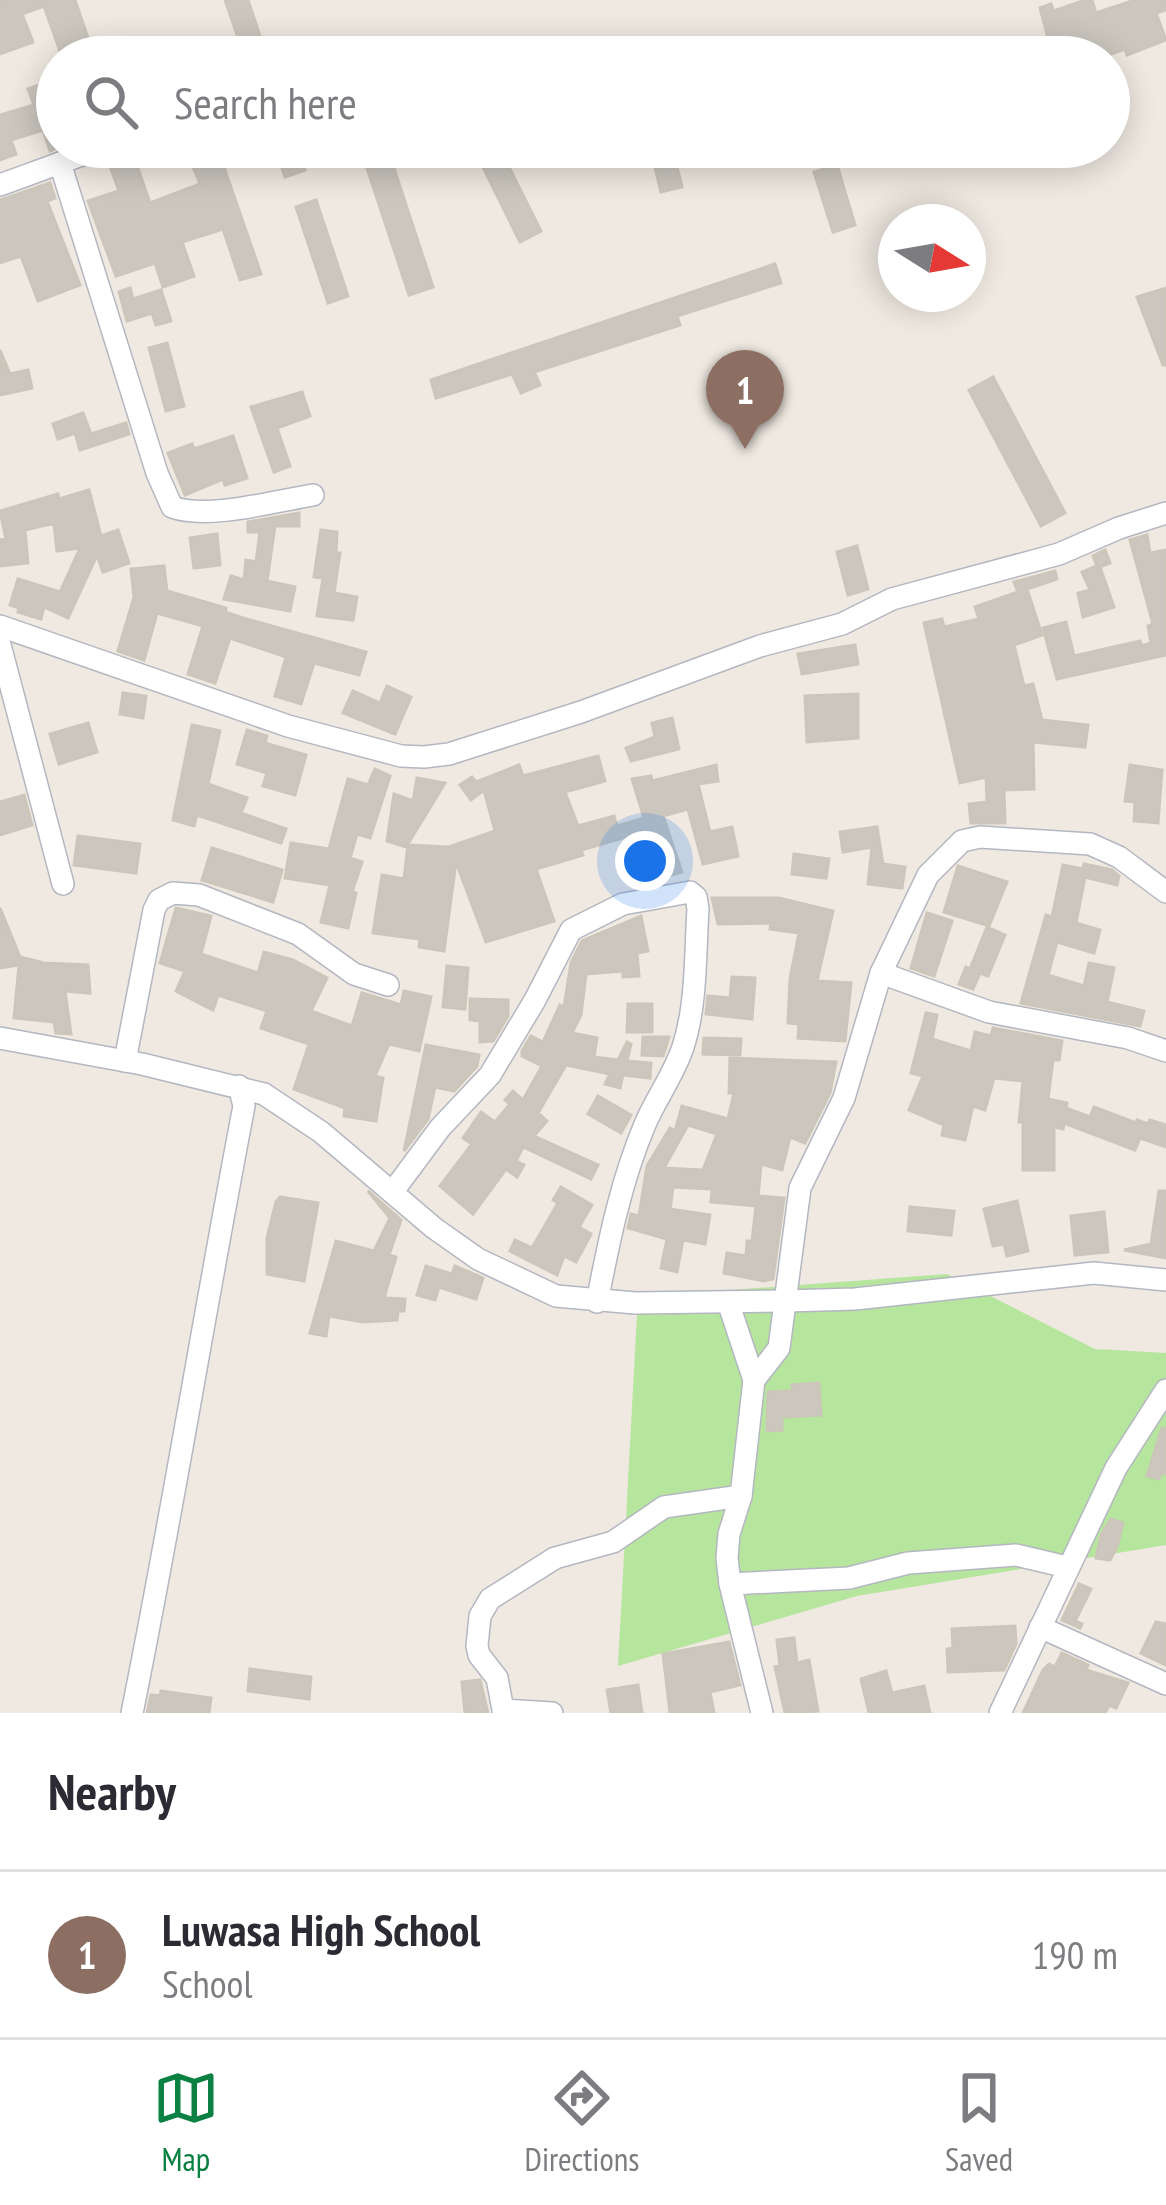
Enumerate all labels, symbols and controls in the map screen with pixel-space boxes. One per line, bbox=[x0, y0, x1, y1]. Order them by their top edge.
search box bbox=[36, 36, 1130, 168]
icon: search bbox=[78, 69, 144, 135]
text: Search here bbox=[174, 73, 357, 131]
north arrow bbox=[878, 204, 986, 312]
pin: 1 bbox=[706, 350, 784, 449]
your location bbox=[615, 831, 675, 891]
text: Nearby bbox=[48, 1758, 176, 1824]
text: Luwasa High School bbox=[162, 1900, 480, 1958]
text: 1 bbox=[78, 1929, 96, 1980]
text: 190 m bbox=[1032, 1929, 1118, 1980]
text: School bbox=[162, 1958, 253, 2009]
tab: Map bbox=[153, 2065, 219, 2180]
tab: Directions bbox=[525, 2065, 639, 2180]
tab: Saved bbox=[945, 2065, 1013, 2180]

